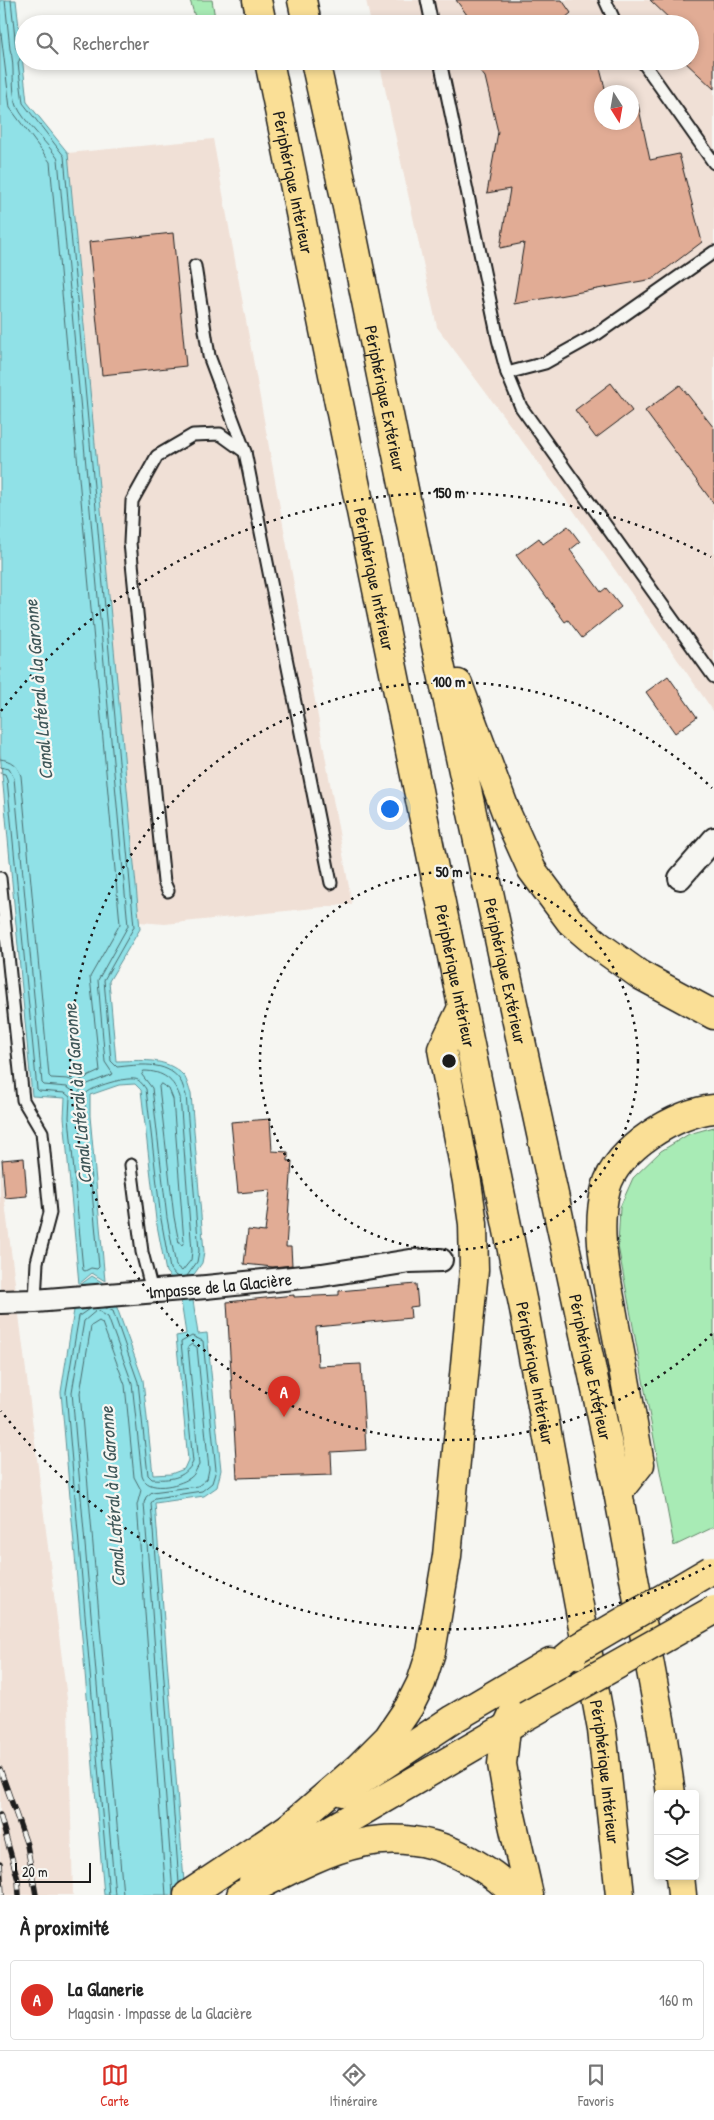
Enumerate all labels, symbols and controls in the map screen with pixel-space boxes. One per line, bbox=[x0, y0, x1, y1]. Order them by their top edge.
search box bbox=[15, 15, 699, 70]
icon: search bbox=[33, 29, 61, 57]
text: Rechercher bbox=[73, 30, 150, 56]
north arrow bbox=[594, 85, 639, 130]
street label: Périphérique Intérieur bbox=[267, 109, 321, 256]
street label: Périphérique Extérieur bbox=[359, 323, 413, 474]
text: 150 m bbox=[433, 482, 465, 503]
street label: Périphérique Intérieur bbox=[348, 506, 402, 653]
water label: Canal Latéral à la Garonne bbox=[17, 597, 59, 781]
text: 100 m bbox=[433, 671, 465, 692]
your location bbox=[377, 796, 403, 822]
text: 50 m bbox=[436, 861, 462, 882]
street label: Périphérique Extérieur bbox=[478, 896, 534, 1047]
street label: Périphérique Intérieur bbox=[429, 902, 483, 1050]
water label: Canal Latéral à la Garonne bbox=[56, 1001, 98, 1185]
centre of rings bbox=[440, 1052, 458, 1070]
street label: Impasse de la Glacière bbox=[148, 1266, 293, 1304]
street label: Périphérique Extérieur bbox=[563, 1292, 619, 1443]
street label: Périphérique Intérieur bbox=[510, 1299, 561, 1447]
pin: A bbox=[268, 1376, 300, 1417]
water label: Canal Latéral à la Garonne bbox=[93, 1404, 131, 1588]
street label: Périphérique Intérieur bbox=[584, 1698, 627, 1845]
map controls bbox=[654, 1790, 699, 1880]
button: locate bbox=[654, 1790, 699, 1835]
button: layers bbox=[654, 1835, 699, 1880]
scale bar bbox=[15, 1860, 91, 1883]
text: 20 m bbox=[22, 1862, 48, 1881]
text: À proximité bbox=[20, 1913, 109, 1942]
text: La Glanerie bbox=[68, 1976, 144, 2002]
text: A bbox=[33, 1989, 41, 2011]
text: 160 m bbox=[659, 1989, 693, 2011]
text: Magasin · Impasse de la Glacière bbox=[68, 2002, 252, 2024]
tab: Carte bbox=[100, 2061, 129, 2110]
tab: Itinéraire bbox=[329, 2061, 378, 2110]
tab: Favoris bbox=[578, 2061, 614, 2110]

